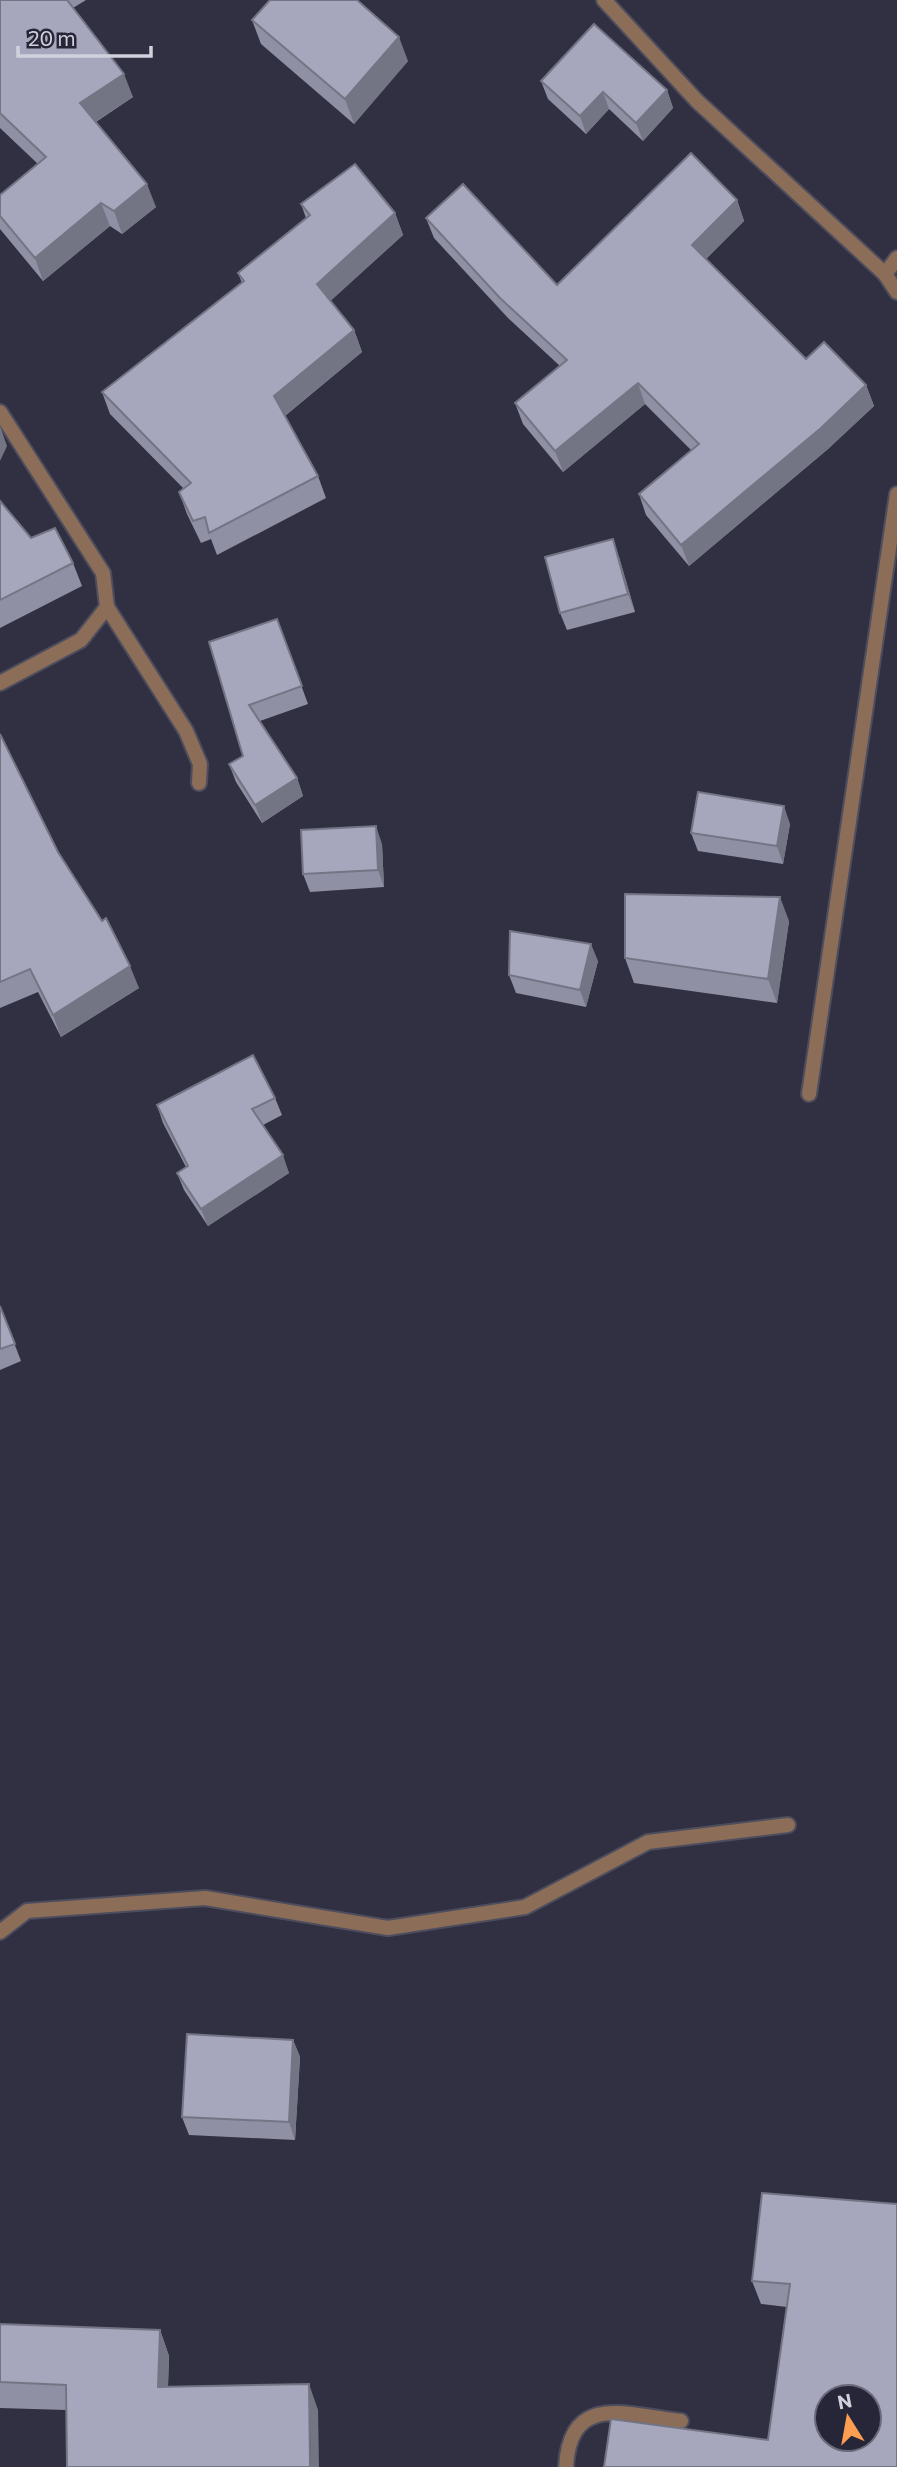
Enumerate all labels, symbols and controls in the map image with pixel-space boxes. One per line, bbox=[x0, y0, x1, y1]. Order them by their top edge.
scale bar bbox=[18, 14, 150, 58]
text: 20 m bbox=[28, 25, 76, 50]
north arrow bbox=[813, 2383, 883, 2453]
text: N bbox=[835, 2388, 854, 2413]

